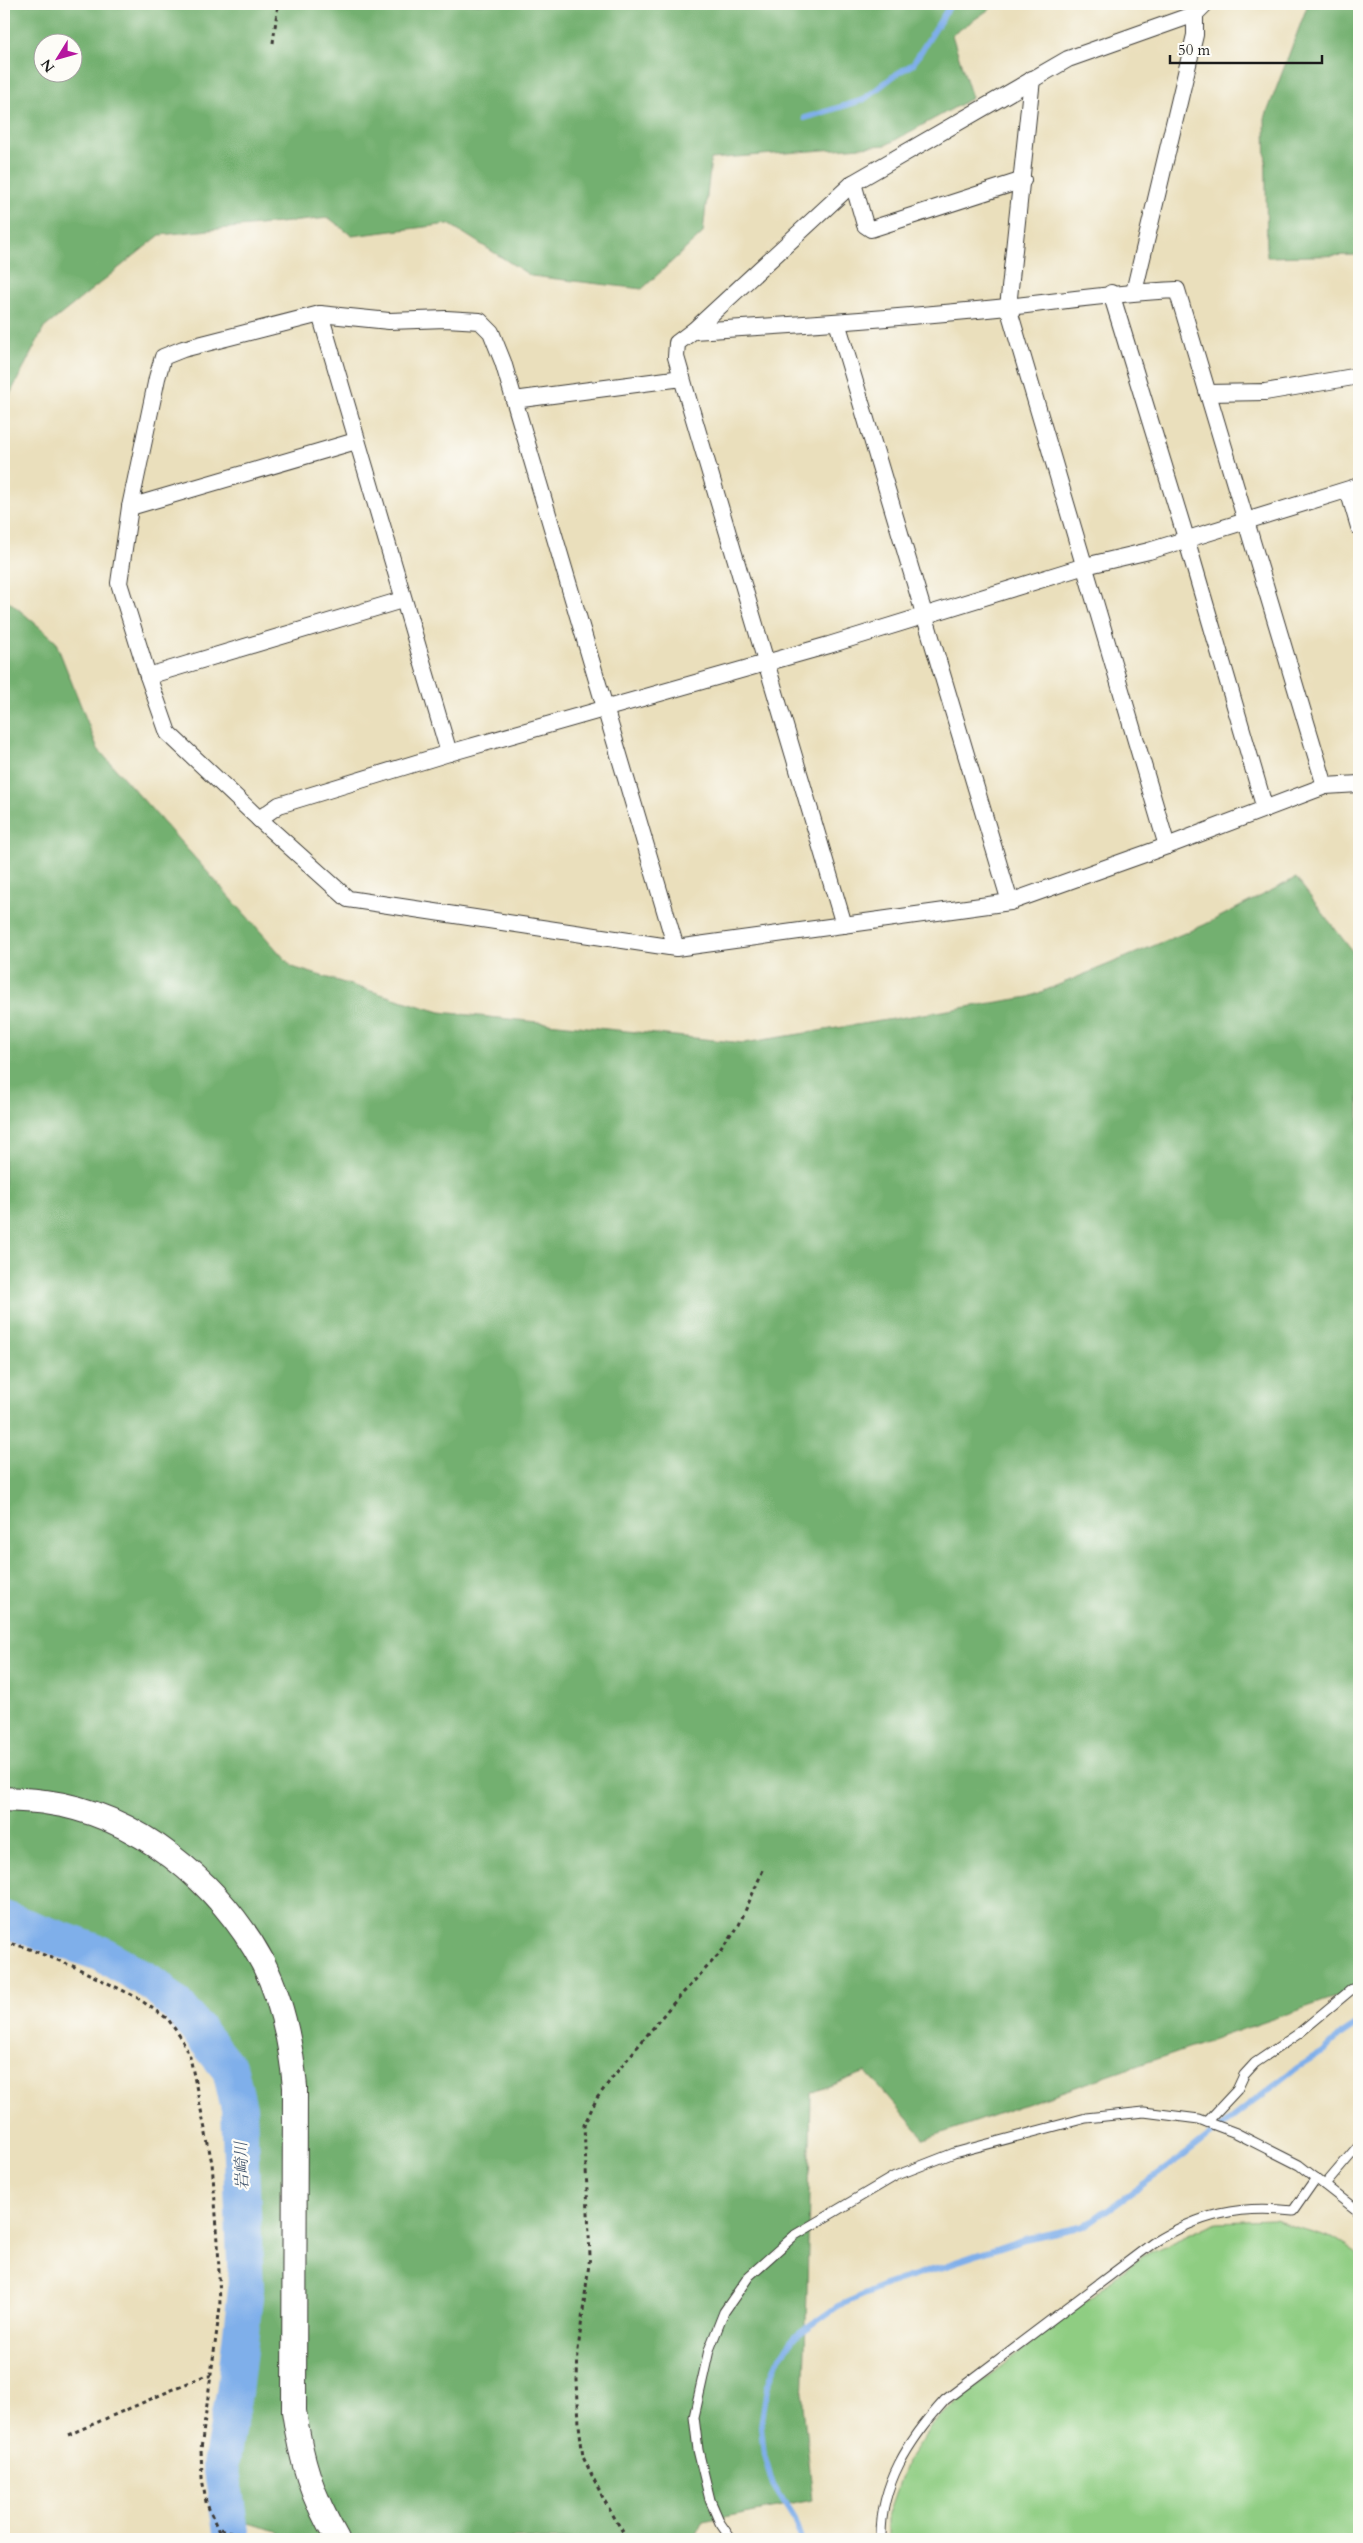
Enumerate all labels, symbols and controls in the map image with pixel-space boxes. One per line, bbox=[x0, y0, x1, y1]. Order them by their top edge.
north arrow bbox=[32, 32, 82, 82]
scale bar bbox=[1170, 32, 1323, 64]
text: 50 m bbox=[1178, 40, 1210, 60]
text: N bbox=[37, 55, 59, 76]
water label: 岩崎川 bbox=[230, 2140, 254, 2190]

